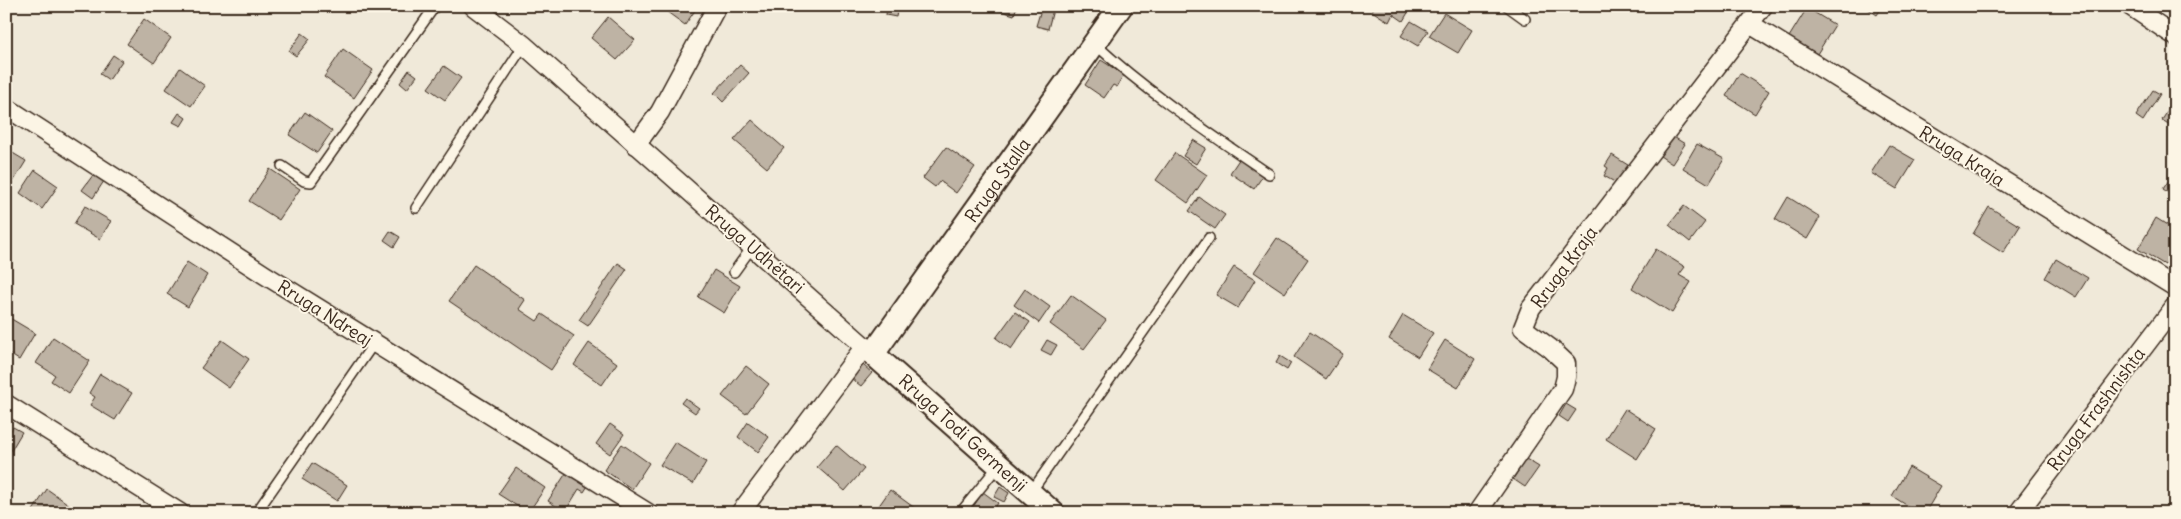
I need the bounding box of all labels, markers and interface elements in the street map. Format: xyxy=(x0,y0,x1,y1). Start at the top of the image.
street label: Rruga Kraja xyxy=(1915,121,2009,191)
street label: Rruga Stalla xyxy=(959,133,1035,227)
street label: Rruga Udhëtari xyxy=(701,200,809,298)
street label: Rruga Kraja xyxy=(1526,221,1602,313)
street label: Rruga Ndreaj xyxy=(273,275,377,351)
street label: Rruga Frashnishta xyxy=(2042,343,2150,475)
street label: Rruga Todi Germenji xyxy=(894,369,1032,497)

